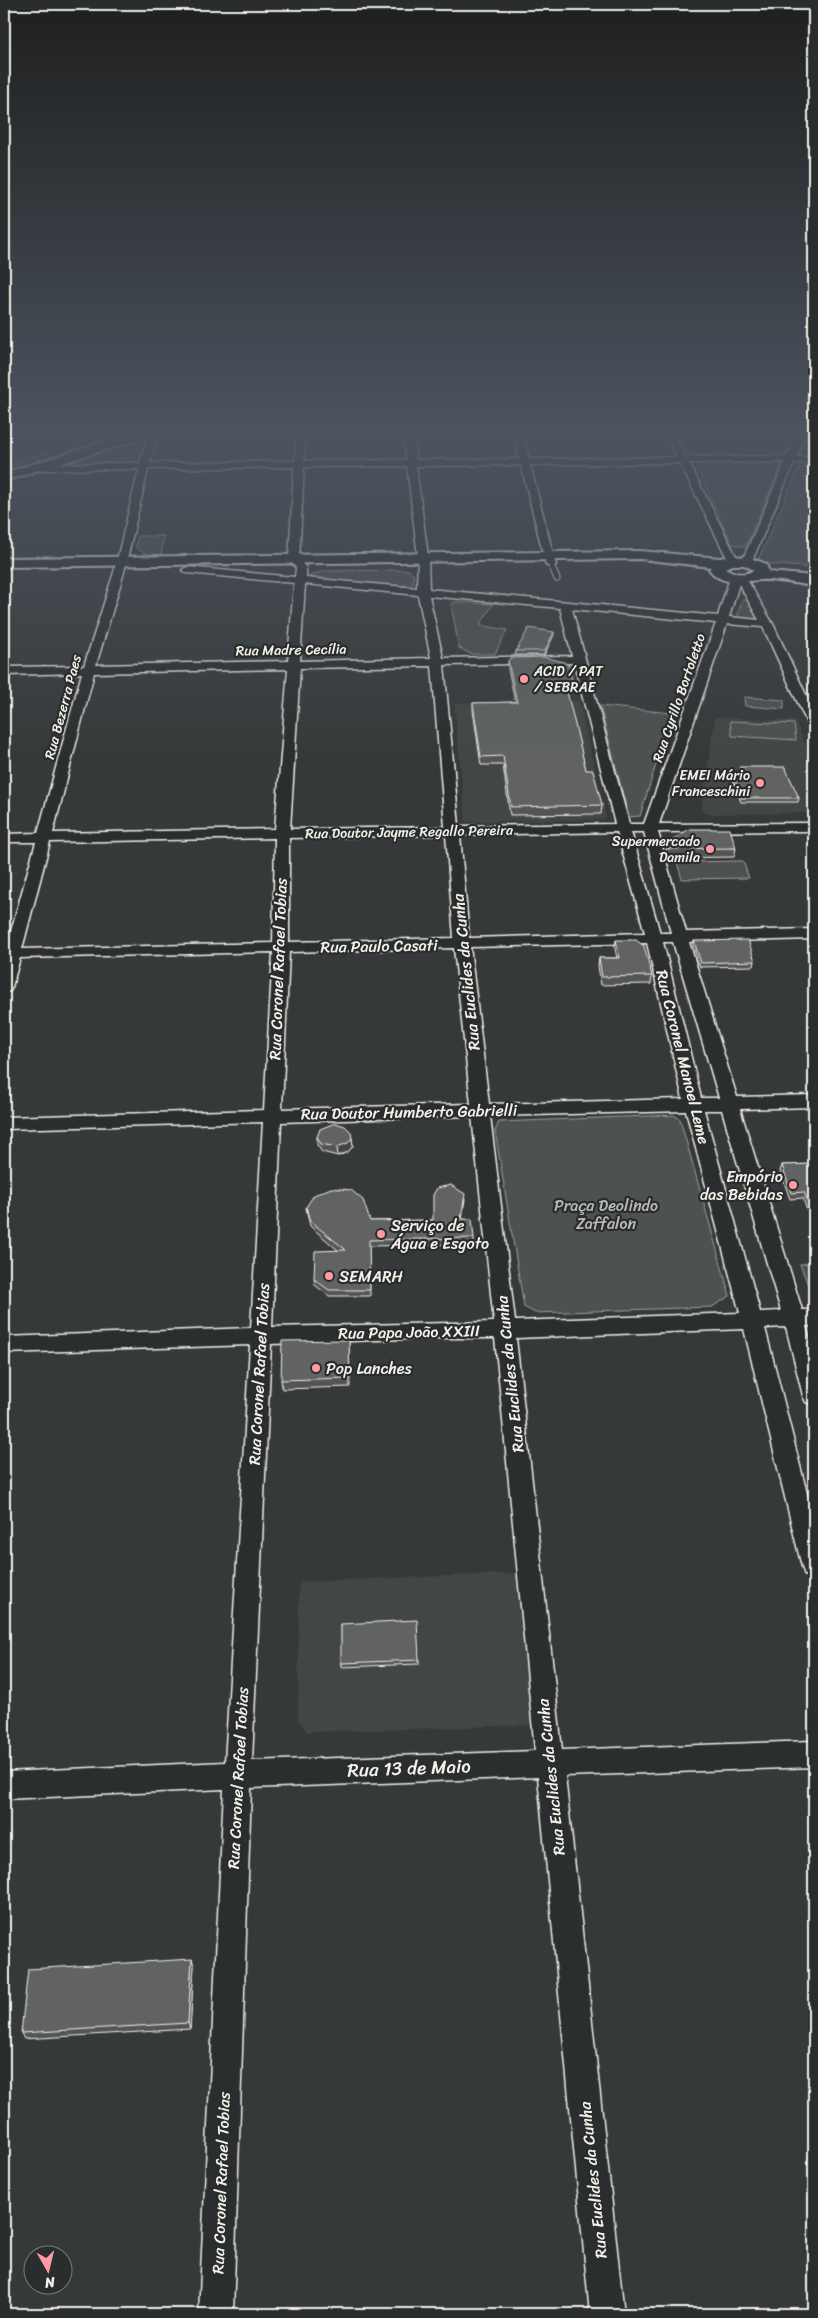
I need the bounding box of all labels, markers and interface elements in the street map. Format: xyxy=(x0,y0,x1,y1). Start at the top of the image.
street label: Rua Cyrillo Bortoletto xyxy=(645,630,713,766)
street label: Rua Madre Cecília xyxy=(235,637,347,663)
street label: Rua Bezerra Paes xyxy=(37,651,89,762)
place label: ACID / PAT / SEBRAE xyxy=(533,659,604,700)
marker: ACID / PAT / SEBRAE xyxy=(518,673,530,685)
place label: EMEI Mário Franceschini xyxy=(672,763,751,804)
marker: EMEI Mário Franceschini xyxy=(754,777,766,789)
street label: Rua Doutor Jayme Regallo Pereira xyxy=(305,818,514,846)
place label: Supermercado Damila xyxy=(612,829,700,870)
marker: Supermercado Damila xyxy=(704,843,716,855)
street label: Rua Coronel Rafael Tobias xyxy=(260,877,296,1061)
street label: Rua Euclides da Cunha xyxy=(443,891,489,1052)
street label: Rua Paulo Casati xyxy=(320,930,438,962)
street label: Rua Coronel Manoel Leme xyxy=(647,967,719,1147)
street label: Rua Doutor Humberto Gabrielli xyxy=(301,1096,518,1128)
place label: Empório das Bebidas xyxy=(700,1162,784,1209)
marker: Empório das Bebidas xyxy=(787,1179,799,1191)
park label: Praça Deolindo Zaffalon xyxy=(554,1191,658,1238)
place label: Serviço de Água e Esgoto xyxy=(390,1211,489,1258)
marker: Serviço de Água e Esgoto xyxy=(375,1228,387,1240)
place label: SEMARH xyxy=(339,1262,404,1291)
marker: SEMARH xyxy=(323,1270,335,1282)
street label: Rua Coronel Rafael Tobias xyxy=(240,1282,278,1466)
street label: Rua Euclides da Cunha xyxy=(487,1293,533,1454)
street label: Rua Papa João XXIII xyxy=(338,1316,480,1348)
place label: Pop Lanches xyxy=(326,1354,413,1383)
marker: Pop Lanches xyxy=(310,1362,322,1374)
street label: Rua Coronel Rafael Tobias xyxy=(219,1686,257,1870)
street label: Rua Euclides da Cunha xyxy=(528,1696,574,1857)
street label: Rua 13 de Maio xyxy=(347,1749,471,1787)
street label: Rua Coronel Rafael Tobias xyxy=(203,2091,239,2275)
street label: Rua Euclides da Cunha xyxy=(570,2099,616,2260)
north arrow xyxy=(22,2246,72,2296)
text: N xyxy=(43,2269,57,2295)

